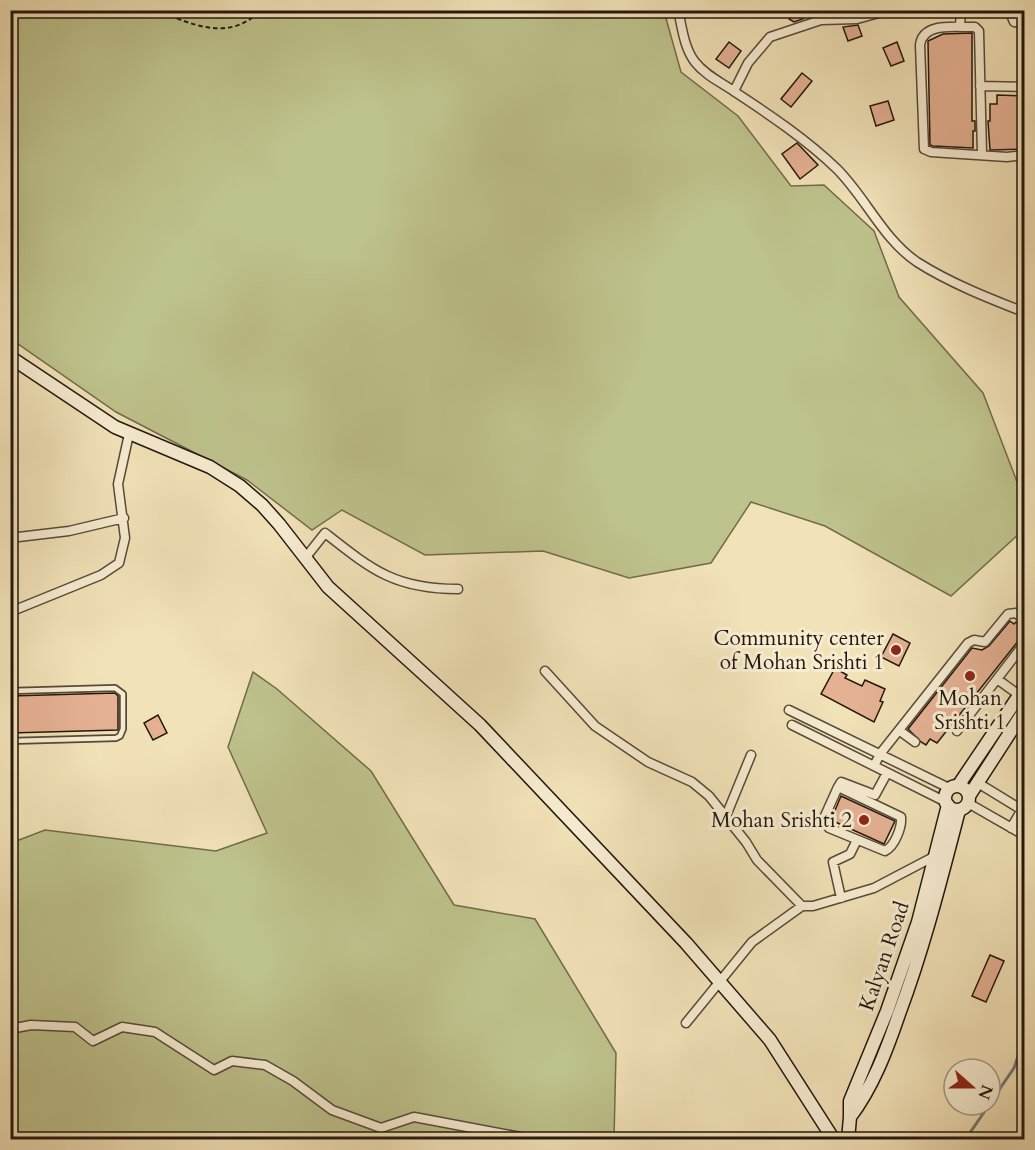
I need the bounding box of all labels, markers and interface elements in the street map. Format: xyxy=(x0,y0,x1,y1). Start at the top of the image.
place label: Community center of Mohan Srishti 1 xyxy=(713,624,884,677)
marker: Community center of Mohan Srishti 1 xyxy=(889,643,903,657)
marker: Mohan Srishti 1 xyxy=(963,669,977,683)
place label: Mohan Srishti 1 xyxy=(934,684,1006,737)
place label: Mohan Srishti 2 xyxy=(711,806,852,835)
marker: Mohan Srishti 2 xyxy=(857,813,871,827)
street label: Kalyan Road xyxy=(852,898,917,1015)
north arrow xyxy=(942,1057,1002,1117)
text: N xyxy=(972,1082,998,1103)

